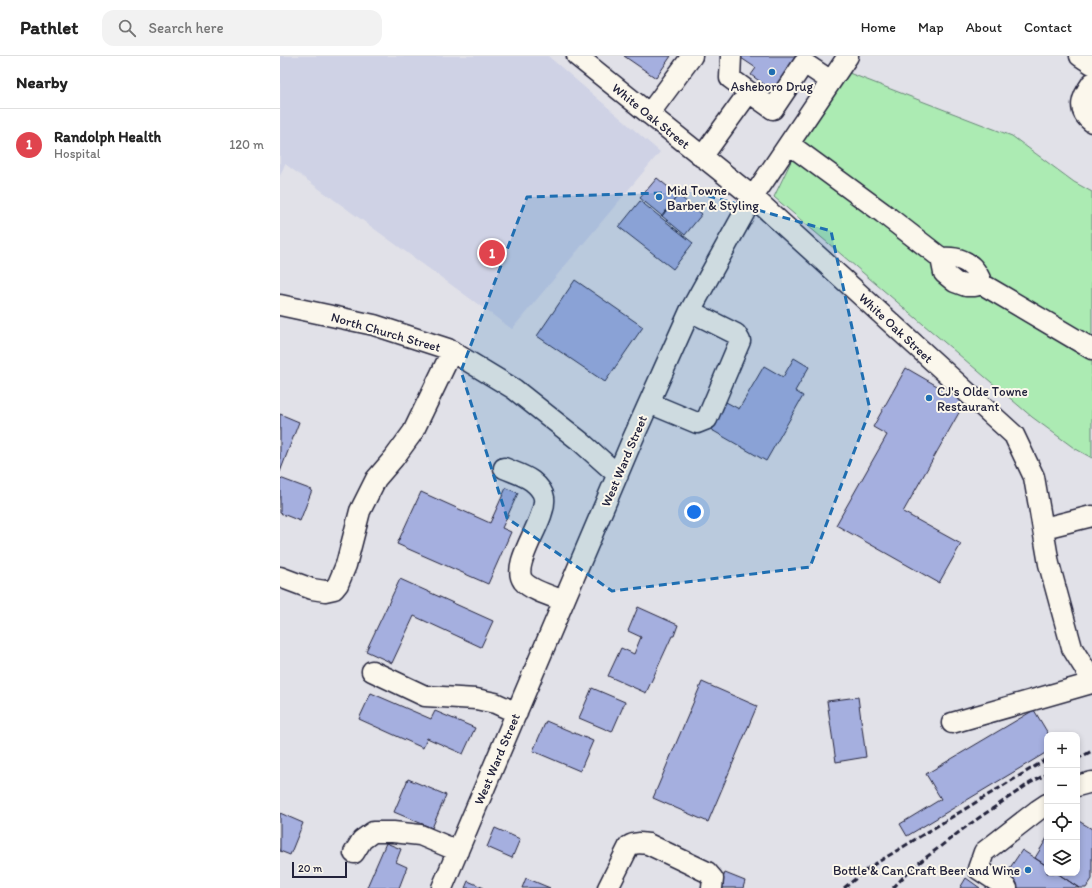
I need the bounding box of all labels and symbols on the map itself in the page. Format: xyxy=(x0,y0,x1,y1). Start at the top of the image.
marker: Asheboro Drug xyxy=(767,67,777,77)
place label: Asheboro Drug xyxy=(731,79,814,94)
street label: White Oak Street xyxy=(609,80,693,152)
place label: Mid Towne Barber & Styling xyxy=(667,183,759,213)
marker: Mid Towne Barber & Styling xyxy=(654,192,664,202)
pin: 1 xyxy=(479,238,505,268)
street label: White Oak Street xyxy=(856,290,936,366)
street label: North Church Street xyxy=(329,309,443,355)
place label: CJ's Olde Towne Restaurant xyxy=(937,384,1028,414)
marker: CJ's Olde Towne Restaurant xyxy=(924,393,934,403)
street label: West Ward Street xyxy=(598,413,650,509)
your location xyxy=(684,502,704,522)
street label: West Ward Street xyxy=(471,711,523,807)
scale bar xyxy=(292,860,347,879)
place label: Bottle & Can Craft Beer and Wine xyxy=(833,863,1020,878)
marker: Bottle & Can Craft Beer and Wine xyxy=(1023,865,1033,875)

